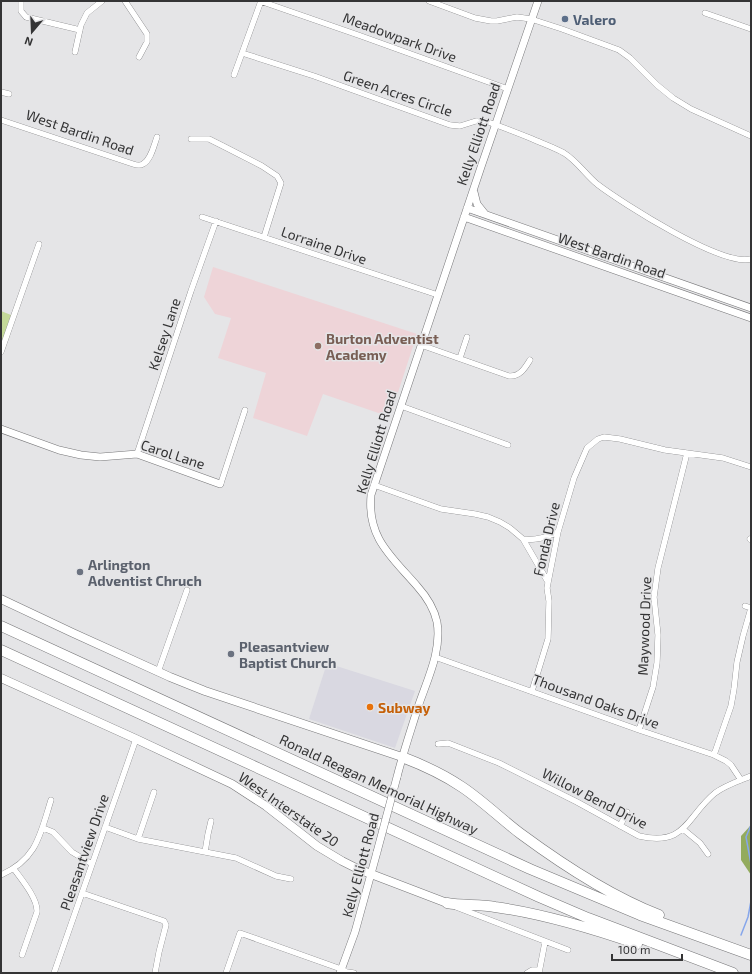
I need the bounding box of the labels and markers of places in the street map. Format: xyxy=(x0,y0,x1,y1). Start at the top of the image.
place label: Valero xyxy=(573,11,616,28)
marker: Valero xyxy=(560,14,570,24)
place label: Burton Adventist Academy xyxy=(326,330,439,363)
marker: Burton Adventist Academy xyxy=(313,341,323,351)
place label: Arlington Adventist Chruch xyxy=(88,556,202,589)
marker: Arlington Adventist Chruch xyxy=(75,567,85,577)
place label: Pleasantview Baptist Church xyxy=(239,638,336,671)
marker: Pleasantview Baptist Church xyxy=(226,649,236,659)
place label: Subway xyxy=(378,699,431,716)
marker: Subway xyxy=(365,702,375,712)

